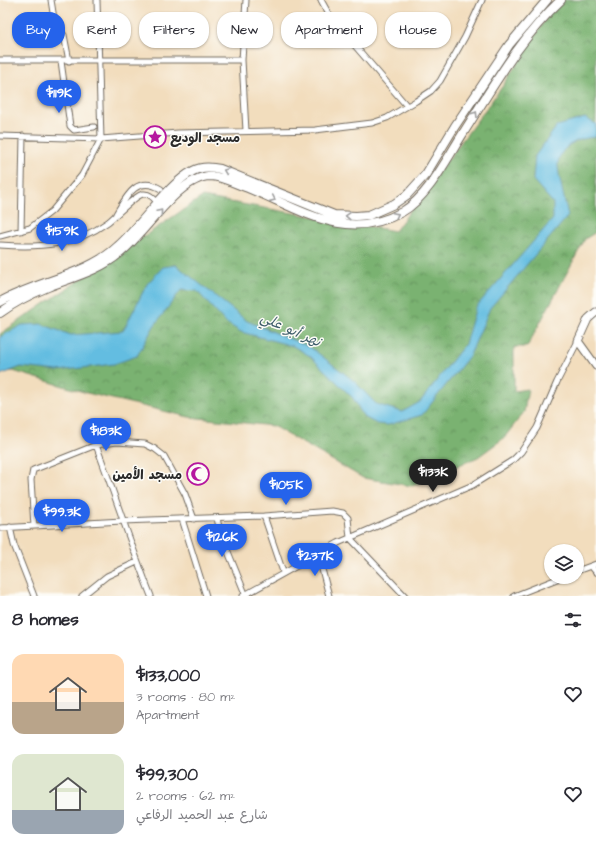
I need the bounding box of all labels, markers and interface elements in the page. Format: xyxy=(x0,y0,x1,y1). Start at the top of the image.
chip: Buy xyxy=(12,12,65,48)
chip: Rent xyxy=(73,12,131,48)
chip: Filters xyxy=(139,12,209,48)
chip: New xyxy=(217,12,273,48)
chip: Apartment xyxy=(281,12,377,48)
chip: House xyxy=(385,12,451,48)
pin: $119K xyxy=(31,80,87,114)
text: $119K xyxy=(46,84,72,102)
one-way arrow xyxy=(471,111,478,118)
place icon: مسجد الوديع xyxy=(142,124,168,150)
place label: مسجد الوديع xyxy=(170,129,240,147)
one-way arrow xyxy=(223,168,230,176)
one-way arrow xyxy=(269,194,276,202)
one-way arrow xyxy=(156,209,163,216)
one-way arrow xyxy=(345,212,351,220)
one-way arrow xyxy=(392,212,399,220)
pin: $159K xyxy=(34,218,90,252)
text: $159K xyxy=(45,222,79,240)
water label: نهر أبو علي xyxy=(256,308,326,355)
pin: $183K xyxy=(78,418,134,452)
text: $183K xyxy=(90,422,122,440)
pin: $133K xyxy=(405,459,461,493)
mosque icon: مسجد الأمين xyxy=(185,461,211,487)
text: $133K xyxy=(418,463,448,481)
place label: مسجد الأمين xyxy=(112,465,182,484)
pin: $105K xyxy=(258,472,314,506)
text: $105K xyxy=(269,476,303,494)
pin: $99.3K xyxy=(29,499,95,533)
text: $99.3K xyxy=(43,503,81,521)
pin: $126K xyxy=(194,524,250,558)
text: $126K xyxy=(206,528,238,546)
pin: $237K xyxy=(287,543,343,577)
map controls xyxy=(544,544,584,584)
button: layers xyxy=(544,544,584,584)
text: $237K xyxy=(296,547,334,565)
text: 8 homes xyxy=(12,608,79,632)
icon: filters xyxy=(562,609,584,631)
text: $133,000 xyxy=(136,664,200,688)
icon: home xyxy=(44,670,92,718)
icon: heart xyxy=(562,683,584,705)
text: 3 rooms · 80 m² xyxy=(136,688,235,706)
text: Apartment xyxy=(136,706,200,724)
text: $99,300 xyxy=(136,763,198,787)
icon: home xyxy=(44,770,92,818)
icon: heart xyxy=(562,783,584,805)
text: 2 rooms · 62 m² xyxy=(136,787,235,805)
text: شارع عبد الحميد الرفاعي xyxy=(136,806,268,824)

